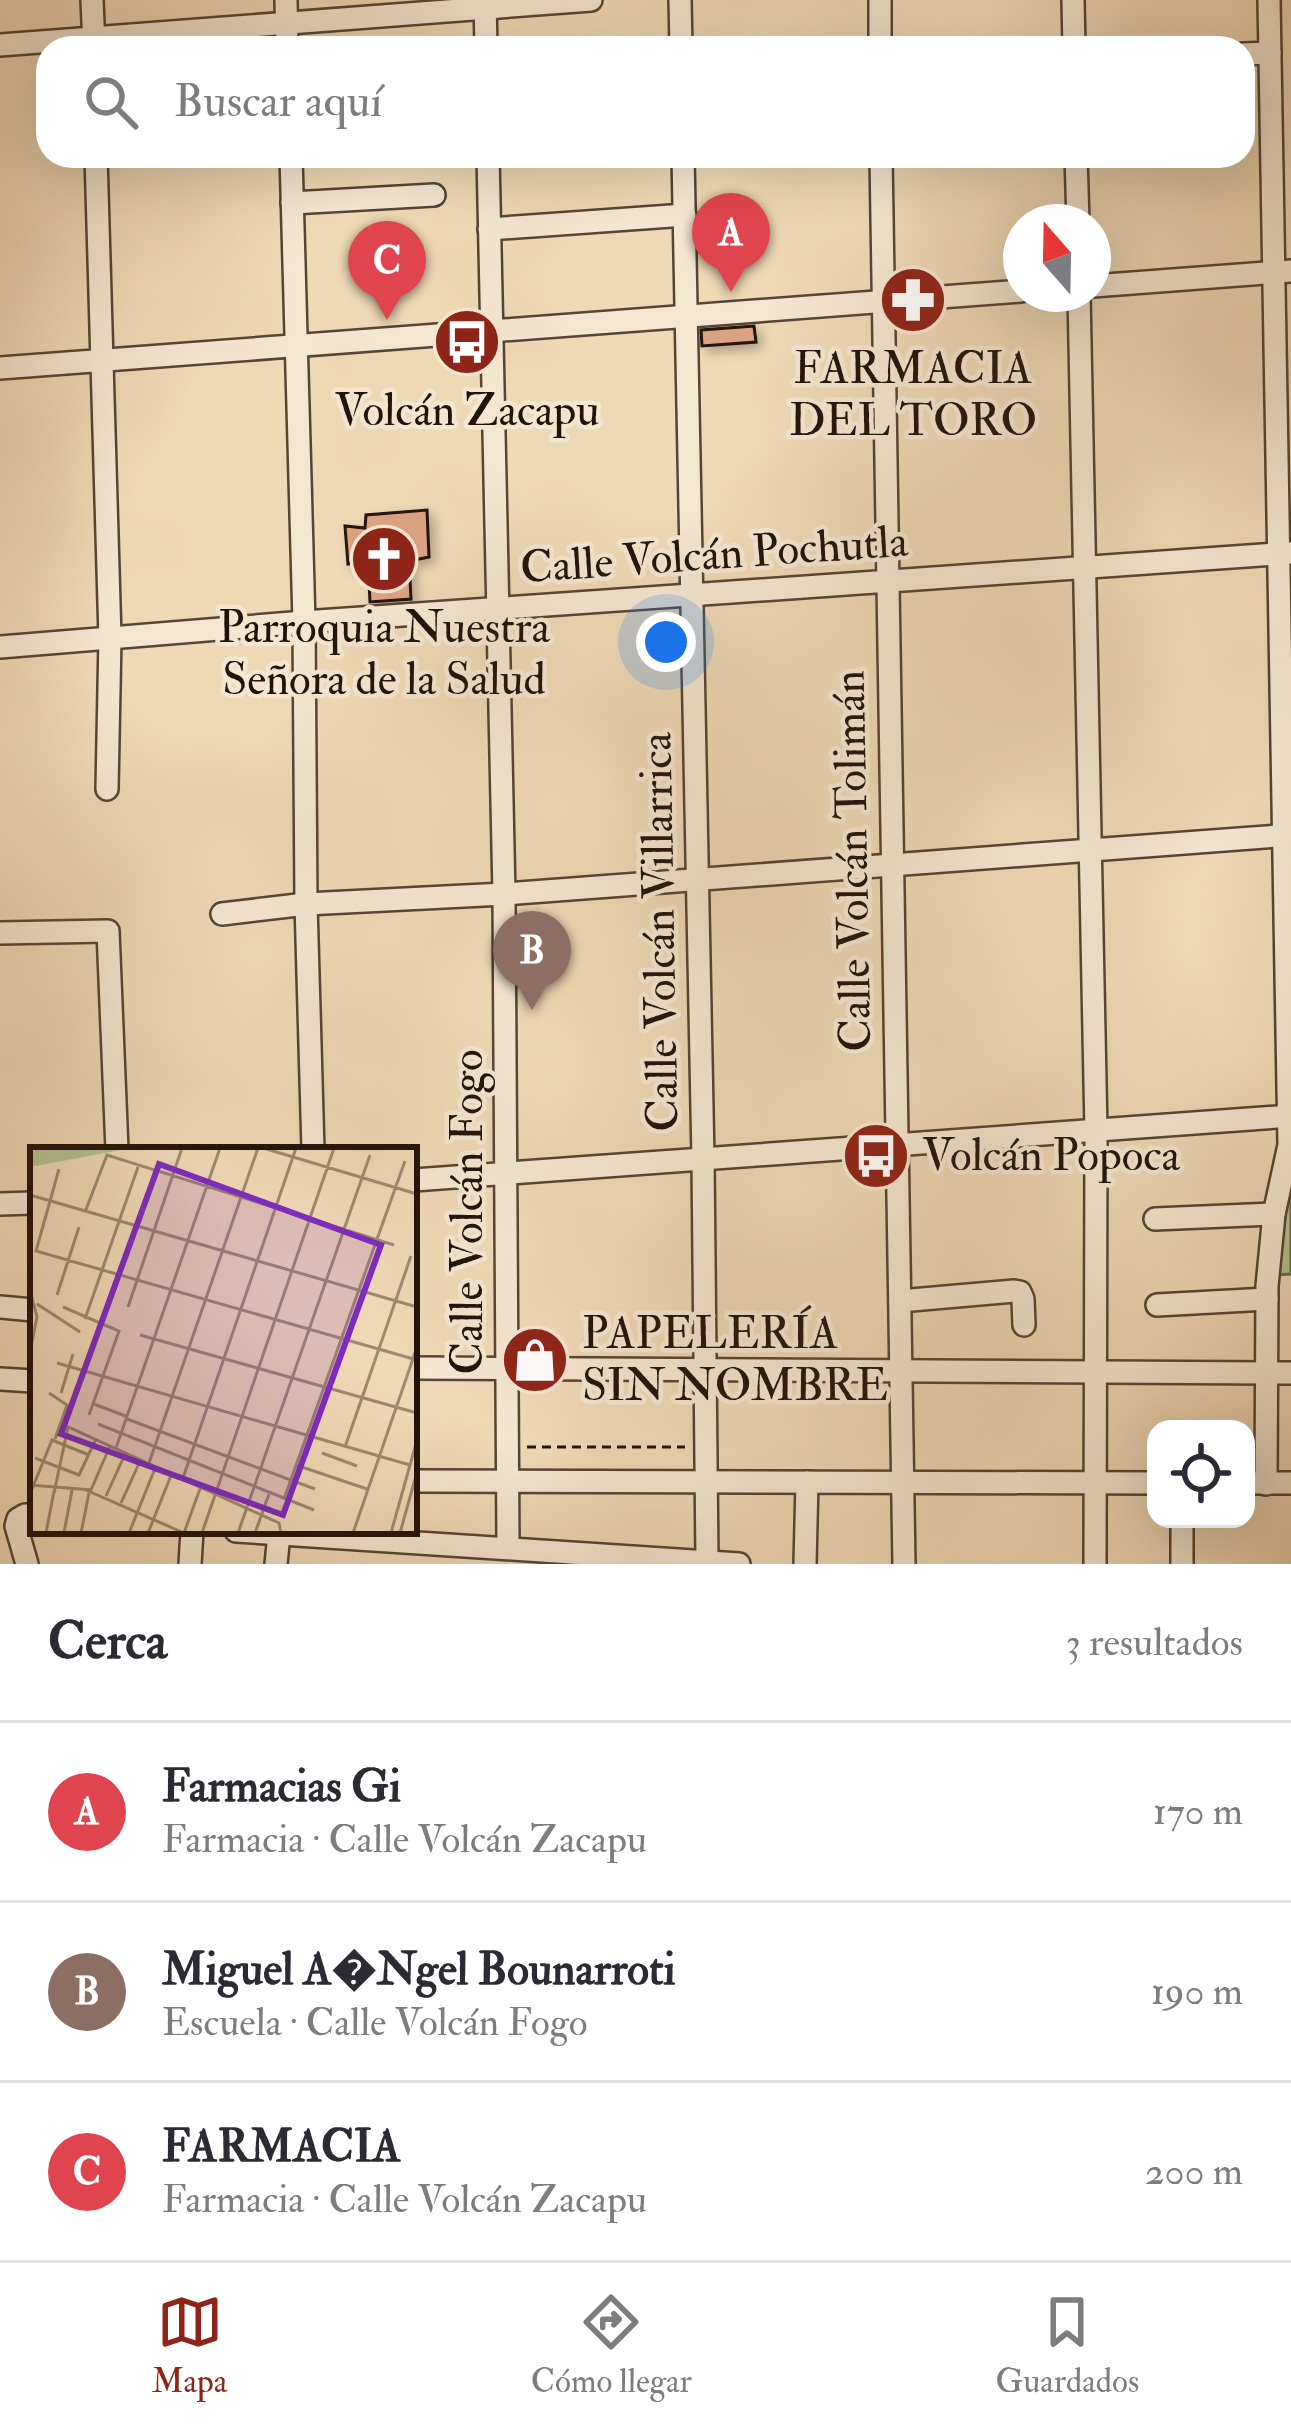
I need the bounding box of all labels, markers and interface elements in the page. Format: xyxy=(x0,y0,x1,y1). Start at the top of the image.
search box xyxy=(36,36,1255,168)
icon: search xyxy=(78,69,144,135)
text: Buscar aquí xyxy=(174,74,382,130)
pin: A xyxy=(692,193,770,292)
north arrow xyxy=(1003,204,1111,312)
pin: C xyxy=(348,221,426,320)
pharmacy icon: FARMACIA DEL TORO xyxy=(878,265,948,335)
bus stop icon: Volcán Zacapu xyxy=(432,307,502,377)
place label: FARMACIA DEL TORO xyxy=(789,341,1037,449)
place label: Volcán Zacapu xyxy=(335,383,600,439)
street label: Calle Volcán Pochutla xyxy=(518,513,910,596)
church icon: Parroquia Nuestra Señora de la Salud xyxy=(349,524,419,594)
place label: Parroquia Nuestra Señora de la Salud xyxy=(218,600,551,708)
your location xyxy=(636,612,696,672)
street label: Calle Volcán Tolimán xyxy=(822,670,884,1052)
street label: Calle Volcán Villarrica xyxy=(629,731,691,1132)
pin: B xyxy=(493,911,571,1010)
street label: Calle Volcán Fogo xyxy=(440,1049,496,1375)
bus stop icon: Volcán Popoca xyxy=(841,1121,911,1191)
place label: Volcán Popoca xyxy=(922,1128,1180,1184)
inset map xyxy=(30,1147,417,1534)
place label: PAPELERÍA SIN NOMBRE xyxy=(582,1305,888,1414)
shop icon: PAPELERÍA SIN NOMBRE xyxy=(500,1325,570,1395)
map controls xyxy=(1147,1420,1255,1528)
button: locate xyxy=(1147,1420,1255,1528)
text: Cerca xyxy=(48,1610,167,1674)
text: 3 resultados xyxy=(1066,1618,1243,1667)
text: Farmacias Gi xyxy=(162,1759,401,1815)
text: A xyxy=(75,1787,99,1836)
text: 170 m xyxy=(1153,1787,1243,1836)
text: Farmacia · Calle Volcán Zacapu xyxy=(162,1815,647,1864)
text: Miguel A�Ngel Bounarroti xyxy=(162,1942,676,1998)
text: B xyxy=(74,1967,100,2016)
text: 190 m xyxy=(1151,1967,1243,2016)
text: Escuela · Calle Volcán Fogo xyxy=(162,1998,588,2047)
text: FARMACIA xyxy=(162,2119,401,2175)
text: C xyxy=(73,2147,101,2196)
text: 200 m xyxy=(1145,2147,1243,2196)
text: Farmacia · Calle Volcán Zacapu xyxy=(162,2175,647,2224)
tab: Mapa xyxy=(152,2289,227,2402)
tab: Cómo llegar xyxy=(531,2289,692,2402)
tab: Guardados xyxy=(995,2289,1139,2402)

